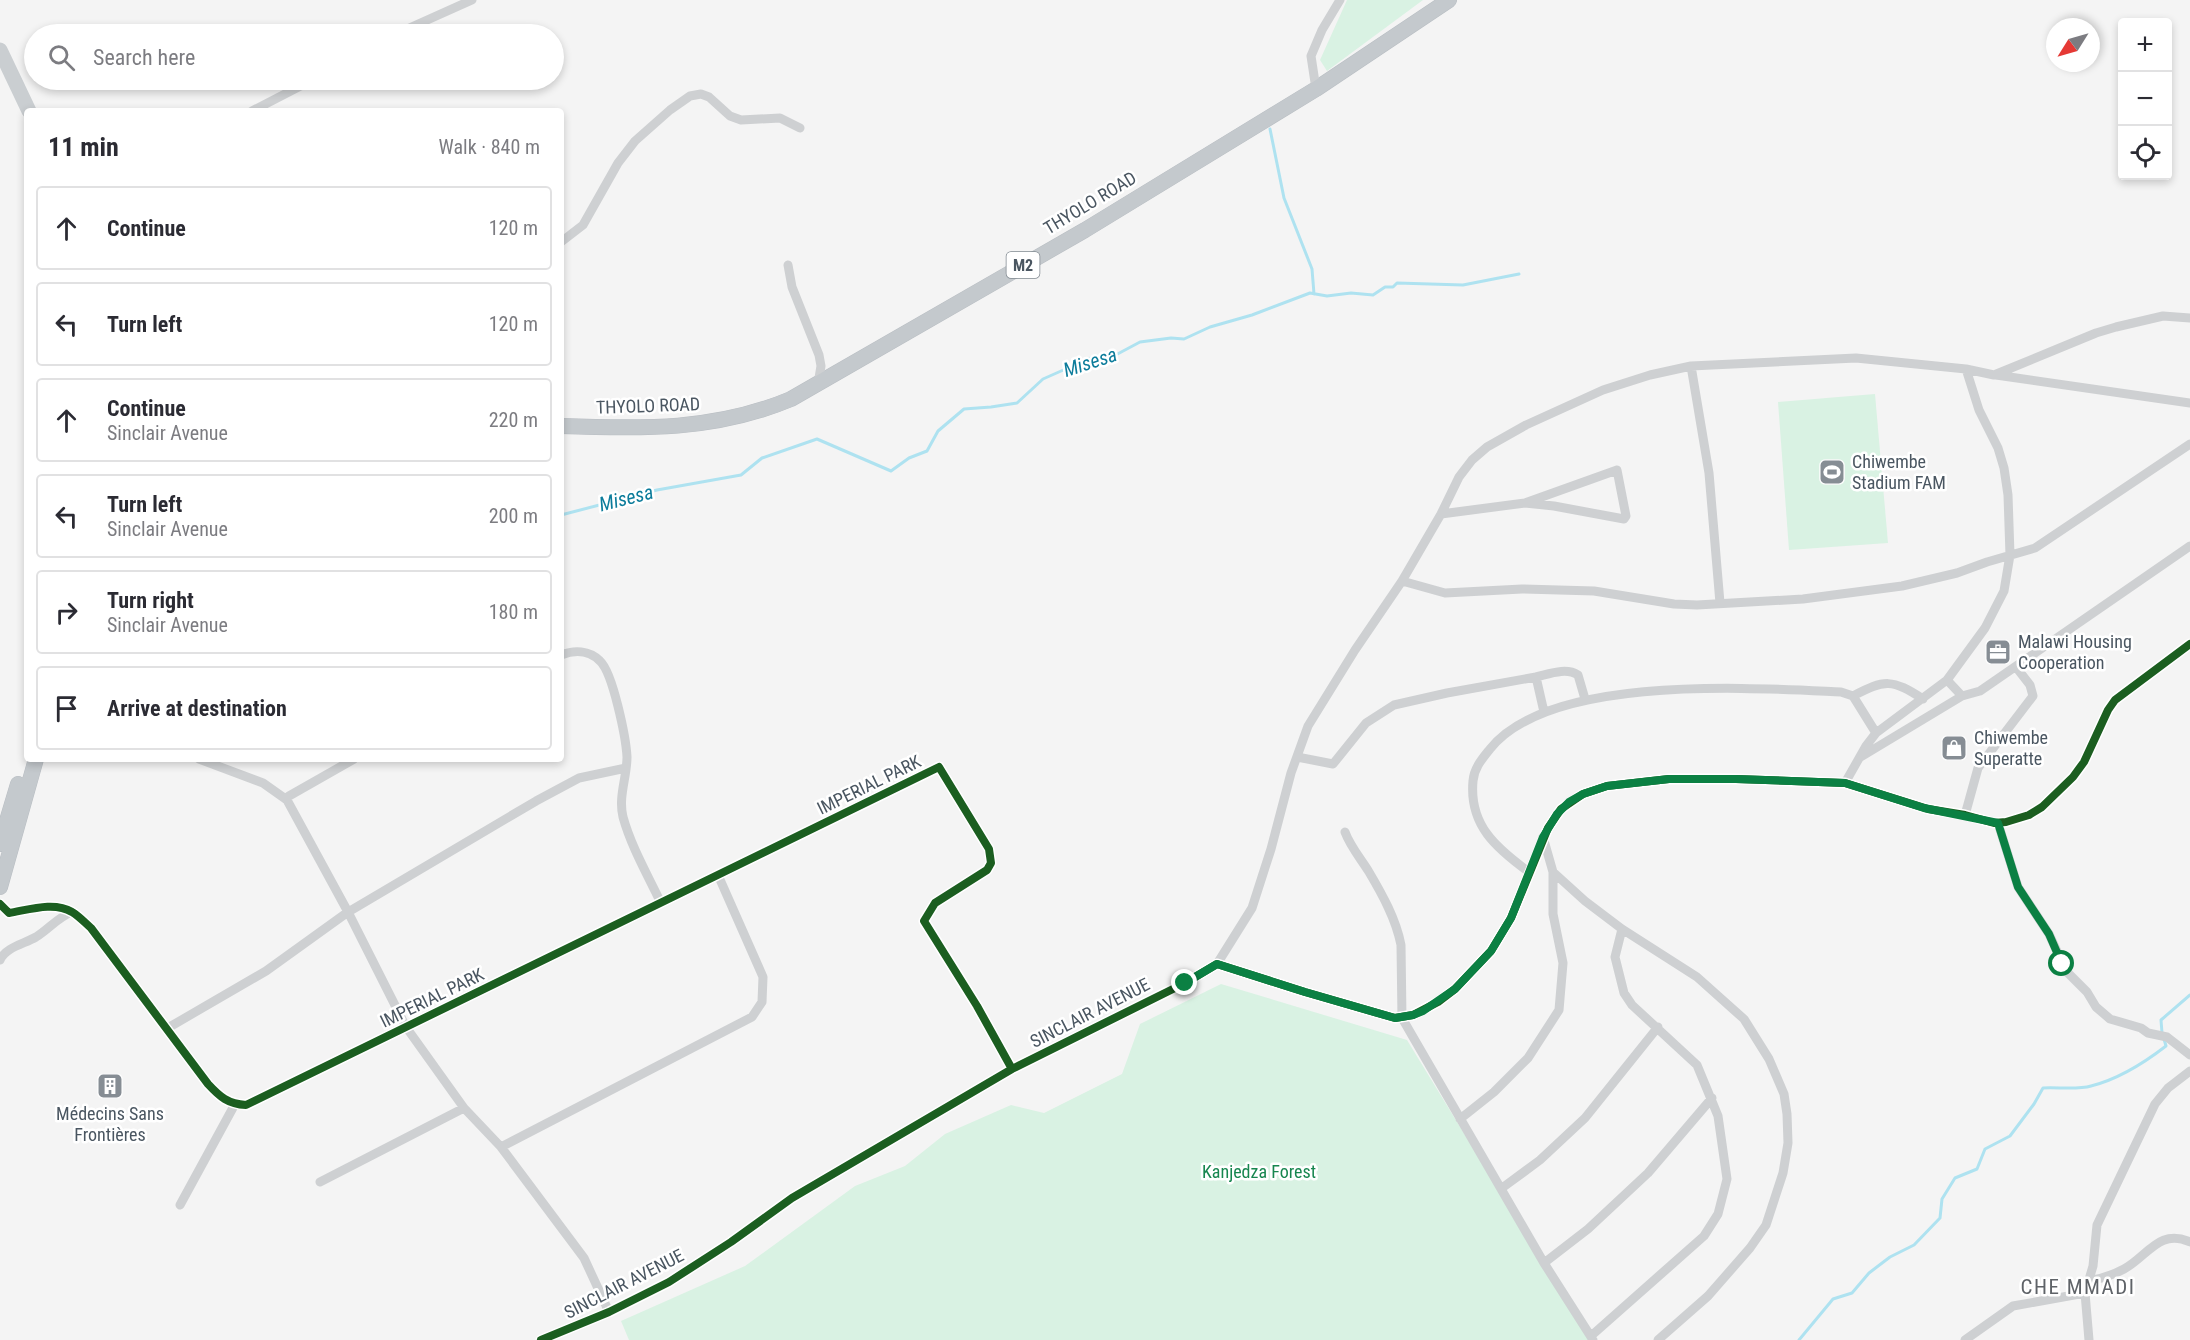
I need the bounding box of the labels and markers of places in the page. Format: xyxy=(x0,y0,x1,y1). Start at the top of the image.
place label: Chiwembe Stadium FAM xyxy=(1852,451,1946,493)
sports icon: Chiwembe Stadium FAM xyxy=(1817,457,1847,487)
place label: Malawi Housing Cooperation xyxy=(2018,631,2132,673)
office icon: Malawi Housing Cooperation xyxy=(1983,637,2013,667)
place label: Chiwembe Superatte xyxy=(1974,727,2048,769)
shop icon: Chiwembe Superatte xyxy=(1939,733,1969,763)
building icon: Médecins Sans Frontières xyxy=(95,1071,125,1101)
place label: Médecins Sans Frontières xyxy=(56,1103,164,1145)

